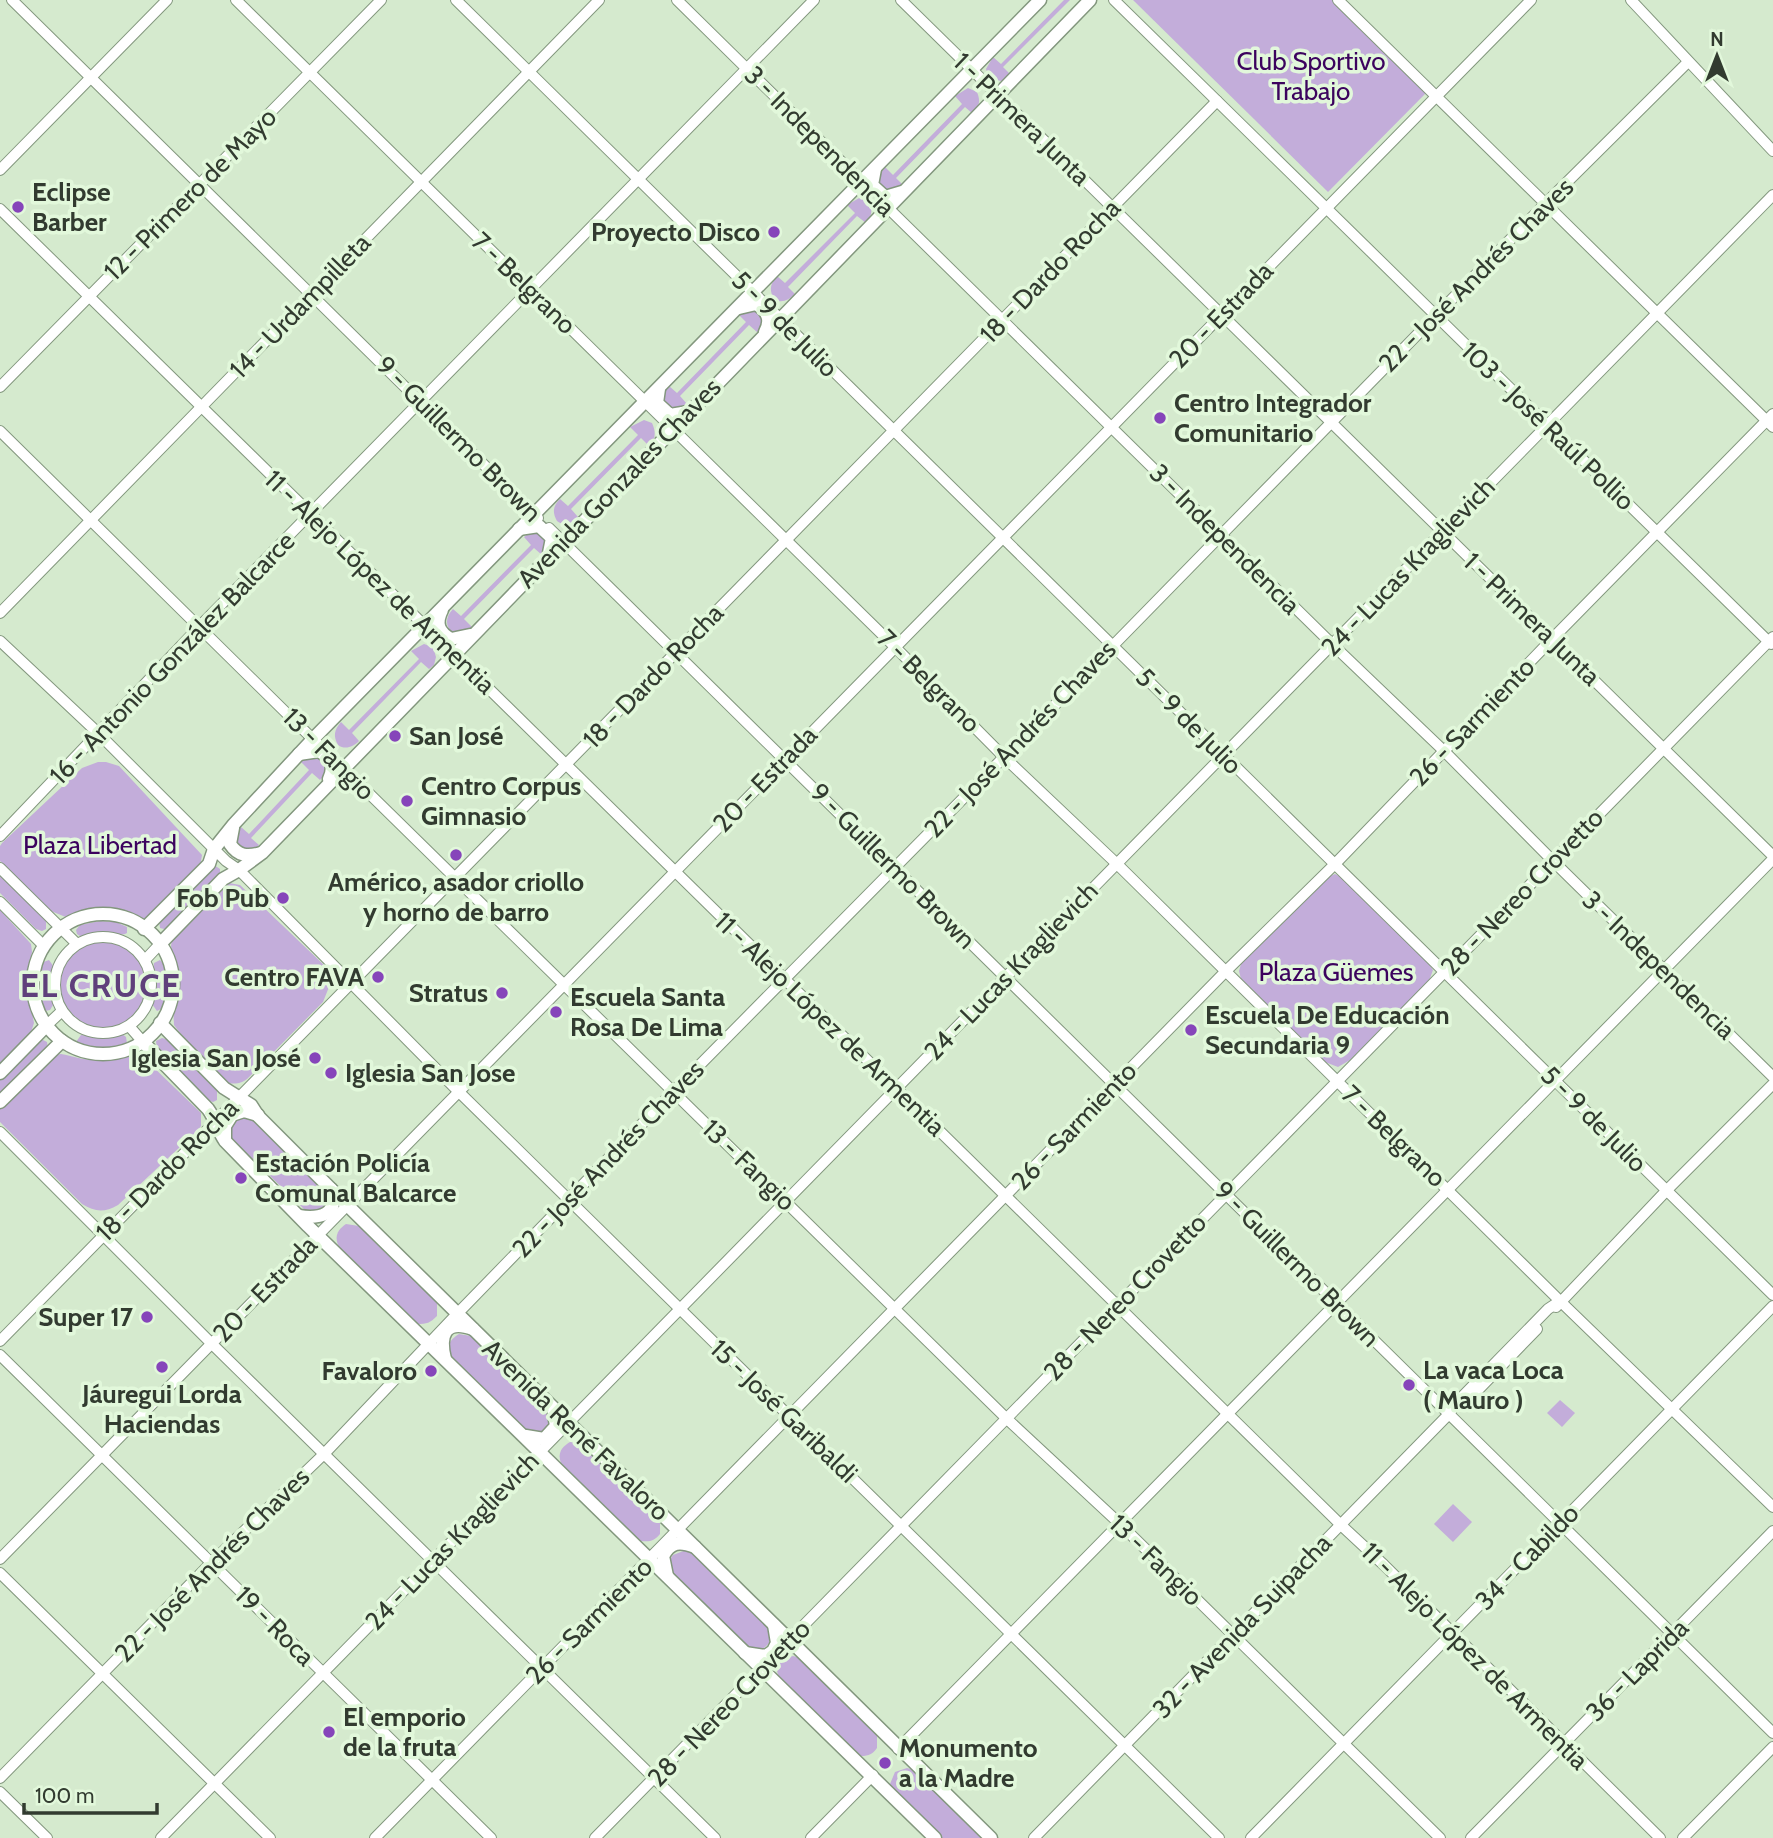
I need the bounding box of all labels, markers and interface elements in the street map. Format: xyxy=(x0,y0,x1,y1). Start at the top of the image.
north arrow xyxy=(1682,21,1752,91)
text: N xyxy=(1710,28,1724,51)
park label: Club Sportivo Trabajo xyxy=(1236,45,1386,107)
street label: 1 - Primera Junta xyxy=(947,46,1097,193)
street label: 3 - Independencia xyxy=(738,59,902,223)
street label: 12 - Primero de Mayo xyxy=(97,101,283,287)
street label: 22 - José Andrés Chaves xyxy=(1372,171,1580,379)
place label: Eclipse Barber xyxy=(32,176,111,238)
street label: 18 - Dardo Rocha xyxy=(973,192,1127,350)
marker: Eclipse Barber xyxy=(10,199,26,215)
place label: Proyecto Disco xyxy=(591,216,760,248)
marker: Proyecto Disco xyxy=(766,224,782,240)
street label: 7 - Belgrano xyxy=(465,225,583,341)
street label: 14 - Urdampilleta xyxy=(223,227,377,385)
street label: 20 - Estrada xyxy=(1162,255,1280,375)
street label: 5 - 9 de Julio xyxy=(725,264,845,384)
street label: 103 - José Raúl Pollio xyxy=(1455,335,1641,517)
street label: 9 - Guillermo Brown xyxy=(369,349,549,529)
street label: Avenida Gonzales Chaves xyxy=(510,371,728,595)
place label: Centro Integrador Comunitario xyxy=(1174,387,1372,449)
marker: Centro Integrador Comunitario xyxy=(1152,410,1168,426)
street label: 3 - Independencia xyxy=(1143,457,1307,621)
street label: 11 - Alejo López de Armentia xyxy=(258,463,502,701)
street label: 24 - Lucas Kraglievich xyxy=(1315,471,1501,663)
street label: 16 - Antonio González Balcarce xyxy=(43,525,301,791)
street label: 1 - Primera Junta xyxy=(1457,546,1607,693)
street label: 18 - Dardo Rocha xyxy=(576,597,730,755)
street label: 7 - Belgrano xyxy=(871,623,987,739)
street label: 22 - José Andrés Chaves xyxy=(917,633,1123,844)
street label: 26 - Sarmiento xyxy=(1403,651,1541,793)
street label: 5 - 9 de Julio xyxy=(1129,661,1249,781)
street label: 13 - Fangio xyxy=(276,701,382,807)
street label: 20 - Estrada xyxy=(706,719,824,839)
place label: San José xyxy=(409,720,503,752)
marker: San José xyxy=(387,728,403,744)
place label: Centro Corpus Gimnasio xyxy=(421,770,581,832)
street label: 9 - Guillermo Brown xyxy=(803,776,983,956)
marker: Centro Corpus Gimnasio xyxy=(399,793,415,809)
street label: 28 - Nereo Crovetto xyxy=(1434,802,1610,982)
park label: Plaza Libertad xyxy=(23,829,177,861)
marker: Américo, asador criollo y horno de barro xyxy=(448,847,464,863)
place label: Américo, asador criollo y horno de barro xyxy=(328,866,584,928)
street label: 24 - Lucas Kraglievich xyxy=(918,875,1104,1067)
place label: Fob Pub xyxy=(176,882,269,914)
street label: 3 - Independencia xyxy=(1576,884,1742,1046)
marker: Fob Pub xyxy=(275,890,291,906)
street label: 11 - Alejo López de Armentia xyxy=(708,905,952,1143)
park label: Plaza Güemes xyxy=(1258,956,1414,988)
place label: Centro FAVA xyxy=(224,961,365,993)
district label: EL CRUCE xyxy=(20,965,182,1005)
marker: Centro FAVA xyxy=(370,969,386,985)
place label: Stratus xyxy=(409,977,488,1009)
place label: Escuela Santa Rosa De Lima xyxy=(570,981,725,1043)
marker: Stratus xyxy=(494,985,510,1001)
place label: Escuela De Educación Secundaria 9 xyxy=(1205,999,1450,1061)
marker: Escuela Santa Rosa De Lima xyxy=(548,1004,564,1020)
marker: Escuela De Educación Secundaria 9 xyxy=(1183,1022,1199,1038)
place label: Iglesia San José xyxy=(130,1042,301,1074)
marker: Iglesia San José xyxy=(307,1050,323,1066)
street label: 22 - José Andrés Chaves xyxy=(505,1053,711,1264)
street label: 26 - Sarmiento xyxy=(1005,1055,1143,1197)
place label: Iglesia San Jose xyxy=(345,1057,516,1089)
street label: 5 - 9 de Julio xyxy=(1534,1059,1654,1179)
marker: Iglesia San Jose xyxy=(323,1065,339,1081)
street label: 7 - Belgrano xyxy=(1335,1078,1453,1194)
street label: 18 - Dardo Rocha xyxy=(89,1092,245,1248)
street label: 13 - Fangio xyxy=(696,1113,802,1217)
place label: Estación Policía Comunal Balcarce xyxy=(255,1147,456,1209)
marker: Estación Policía Comunal Balcarce xyxy=(233,1170,249,1186)
street label: 9 - Guillermo Brown xyxy=(1207,1174,1387,1354)
street label: 28 - Nereo Crovetto xyxy=(1037,1207,1213,1387)
street label: 20 - Estrada xyxy=(206,1229,324,1349)
place label: Super 17 xyxy=(38,1301,134,1333)
marker: Super 17 xyxy=(139,1309,155,1325)
street label: Avenida René Favaloro xyxy=(476,1332,676,1528)
street label: 15 - José Garibaldi xyxy=(704,1333,864,1489)
place label: La vaca Loca ( Mauro ) xyxy=(1423,1354,1564,1416)
place label: Favaloro xyxy=(321,1355,417,1387)
marker: Jáuregui Lorda Haciendas xyxy=(154,1359,170,1375)
marker: Favaloro xyxy=(423,1363,439,1379)
marker: La vaca Loca ( Mauro ) xyxy=(1401,1377,1417,1393)
place label: Jáuregui Lorda Haciendas xyxy=(81,1378,242,1440)
street label: 24 - Lucas Kraglievich xyxy=(359,1445,545,1637)
street label: 22 - José Andrés Chaves xyxy=(108,1461,316,1669)
street label: 34 - Cabildo xyxy=(1469,1497,1585,1617)
street label: 13 - Fangio xyxy=(1103,1508,1209,1612)
street label: 32 - Avenida Suipacha xyxy=(1146,1527,1339,1725)
street label: 11 - Alejo López de Armentia xyxy=(1355,1536,1596,1777)
street label: 26 - Sarmiento xyxy=(519,1551,659,1691)
street label: 19 - Roca xyxy=(228,1579,322,1673)
street label: 36 - Laprida xyxy=(1579,1612,1695,1728)
street label: 28 - Nereo Crovetto xyxy=(641,1613,817,1793)
place label: El emporio de la fruta xyxy=(343,1701,466,1763)
marker: El emporio de la fruta xyxy=(321,1724,337,1740)
place label: Monumento a la Madre xyxy=(899,1732,1038,1794)
marker: Monumento a la Madre xyxy=(877,1755,893,1771)
scale bar xyxy=(24,1772,158,1816)
text: 100 m xyxy=(35,1783,94,1808)

